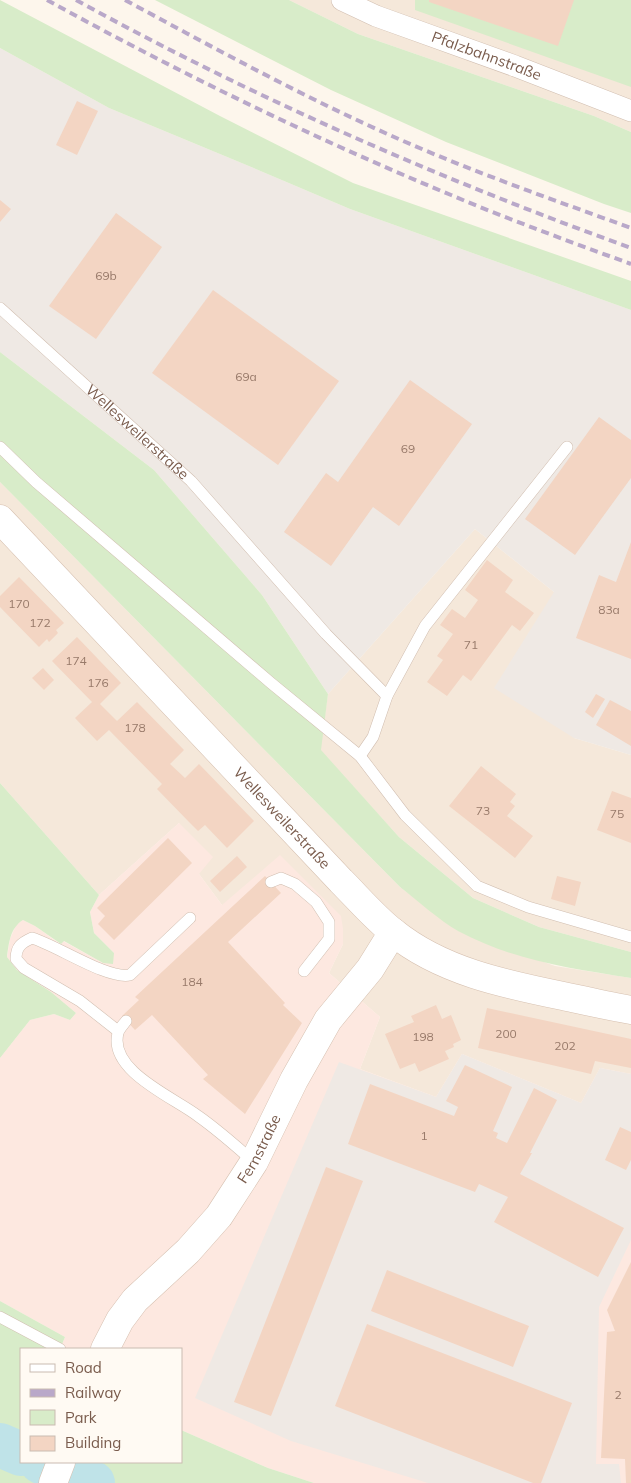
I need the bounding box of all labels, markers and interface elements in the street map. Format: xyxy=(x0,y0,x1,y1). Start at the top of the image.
street label: Pfalzbahnstraße xyxy=(429,27,544,84)
house number: 69b xyxy=(95,268,117,283)
house number: 69a xyxy=(235,369,257,384)
street label: Wellesweilerstraße xyxy=(82,380,193,484)
house number: 69 xyxy=(401,441,415,456)
house number: 170 xyxy=(8,596,30,611)
house number: 83a xyxy=(598,602,620,617)
house number: 172 xyxy=(29,615,51,630)
house number: 71 xyxy=(464,637,478,652)
house number: 174 xyxy=(65,653,87,668)
house number: 176 xyxy=(87,675,109,690)
house number: 178 xyxy=(124,720,146,735)
street label: Wellesweilerstraße xyxy=(230,763,335,873)
house number: 73 xyxy=(476,803,490,818)
house number: 75 xyxy=(610,806,624,821)
house number: 184 xyxy=(181,974,203,989)
house number: 200 xyxy=(495,1026,517,1041)
house number: 198 xyxy=(412,1029,434,1044)
house number: 202 xyxy=(554,1038,576,1053)
street label: Fernstraße xyxy=(233,1111,285,1187)
house number: 1 xyxy=(420,1128,428,1143)
legend xyxy=(20,1348,182,1463)
text: Road xyxy=(65,1358,102,1377)
text: Railway xyxy=(65,1383,121,1402)
house number: 2 xyxy=(614,1387,622,1402)
text: Park xyxy=(65,1408,97,1427)
text: Building xyxy=(65,1433,121,1452)

